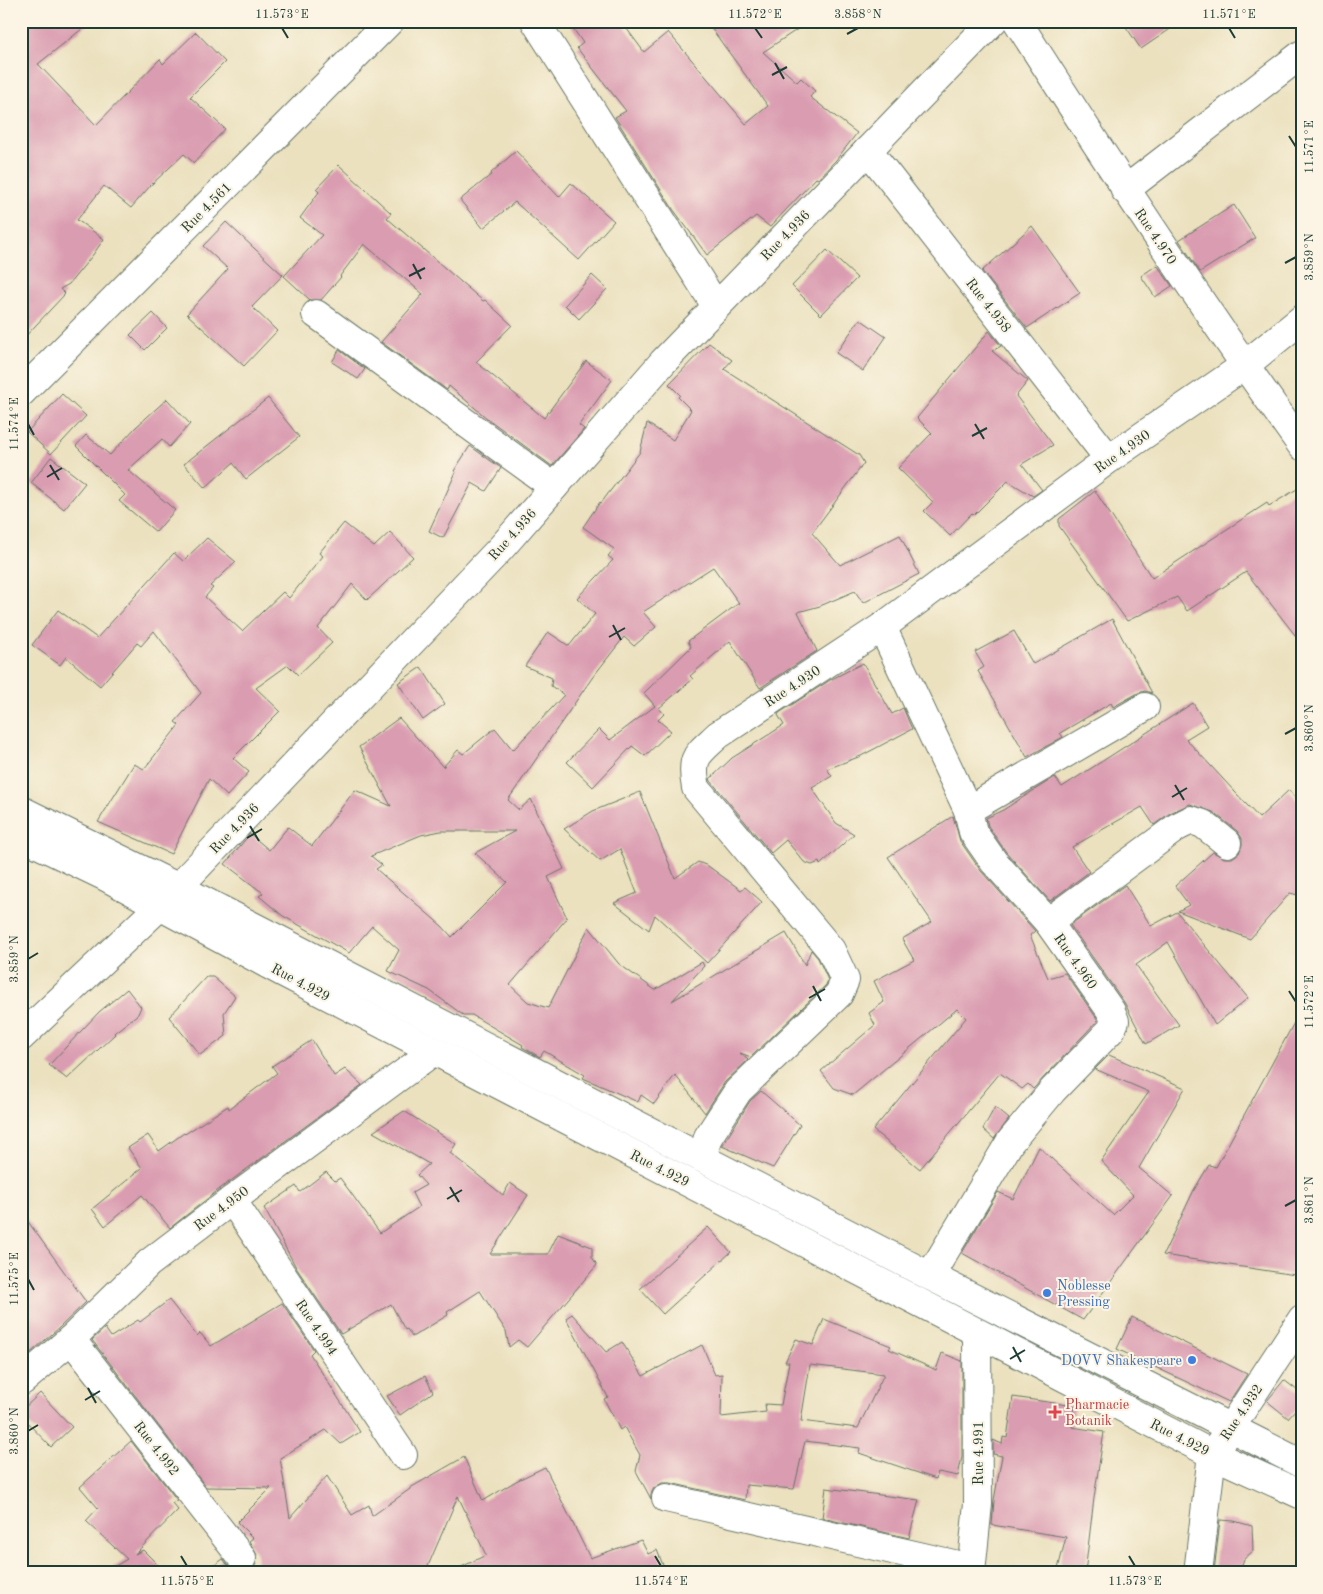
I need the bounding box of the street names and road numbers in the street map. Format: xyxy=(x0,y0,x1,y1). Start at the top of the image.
street label: Rue 4.561 xyxy=(179,180,234,235)
street label: Rue 4.970 xyxy=(1131,206,1179,267)
street label: Rue 4.936 xyxy=(758,208,813,264)
street label: Rue 4.958 xyxy=(963,276,1014,335)
street label: Rue 4.930 xyxy=(1092,428,1153,476)
street label: Rue 4.936 xyxy=(486,506,539,563)
street label: Rue 4.930 xyxy=(762,663,823,710)
street label: Rue 4.936 xyxy=(207,801,262,857)
street label: Rue 4.960 xyxy=(1051,931,1099,992)
street label: Rue 4.929 xyxy=(269,962,332,1004)
street label: Rue 4.929 xyxy=(628,1148,691,1190)
street label: Rue 4.950 xyxy=(192,1184,251,1234)
street label: Rue 4.994 xyxy=(292,1297,340,1358)
street label: Rue 4.932 xyxy=(1218,1382,1266,1443)
street label: Rue 4.929 xyxy=(1148,1417,1211,1459)
street label: Rue 4.992 xyxy=(131,1419,182,1478)
street label: Rue 4.991 xyxy=(972,1421,986,1485)

